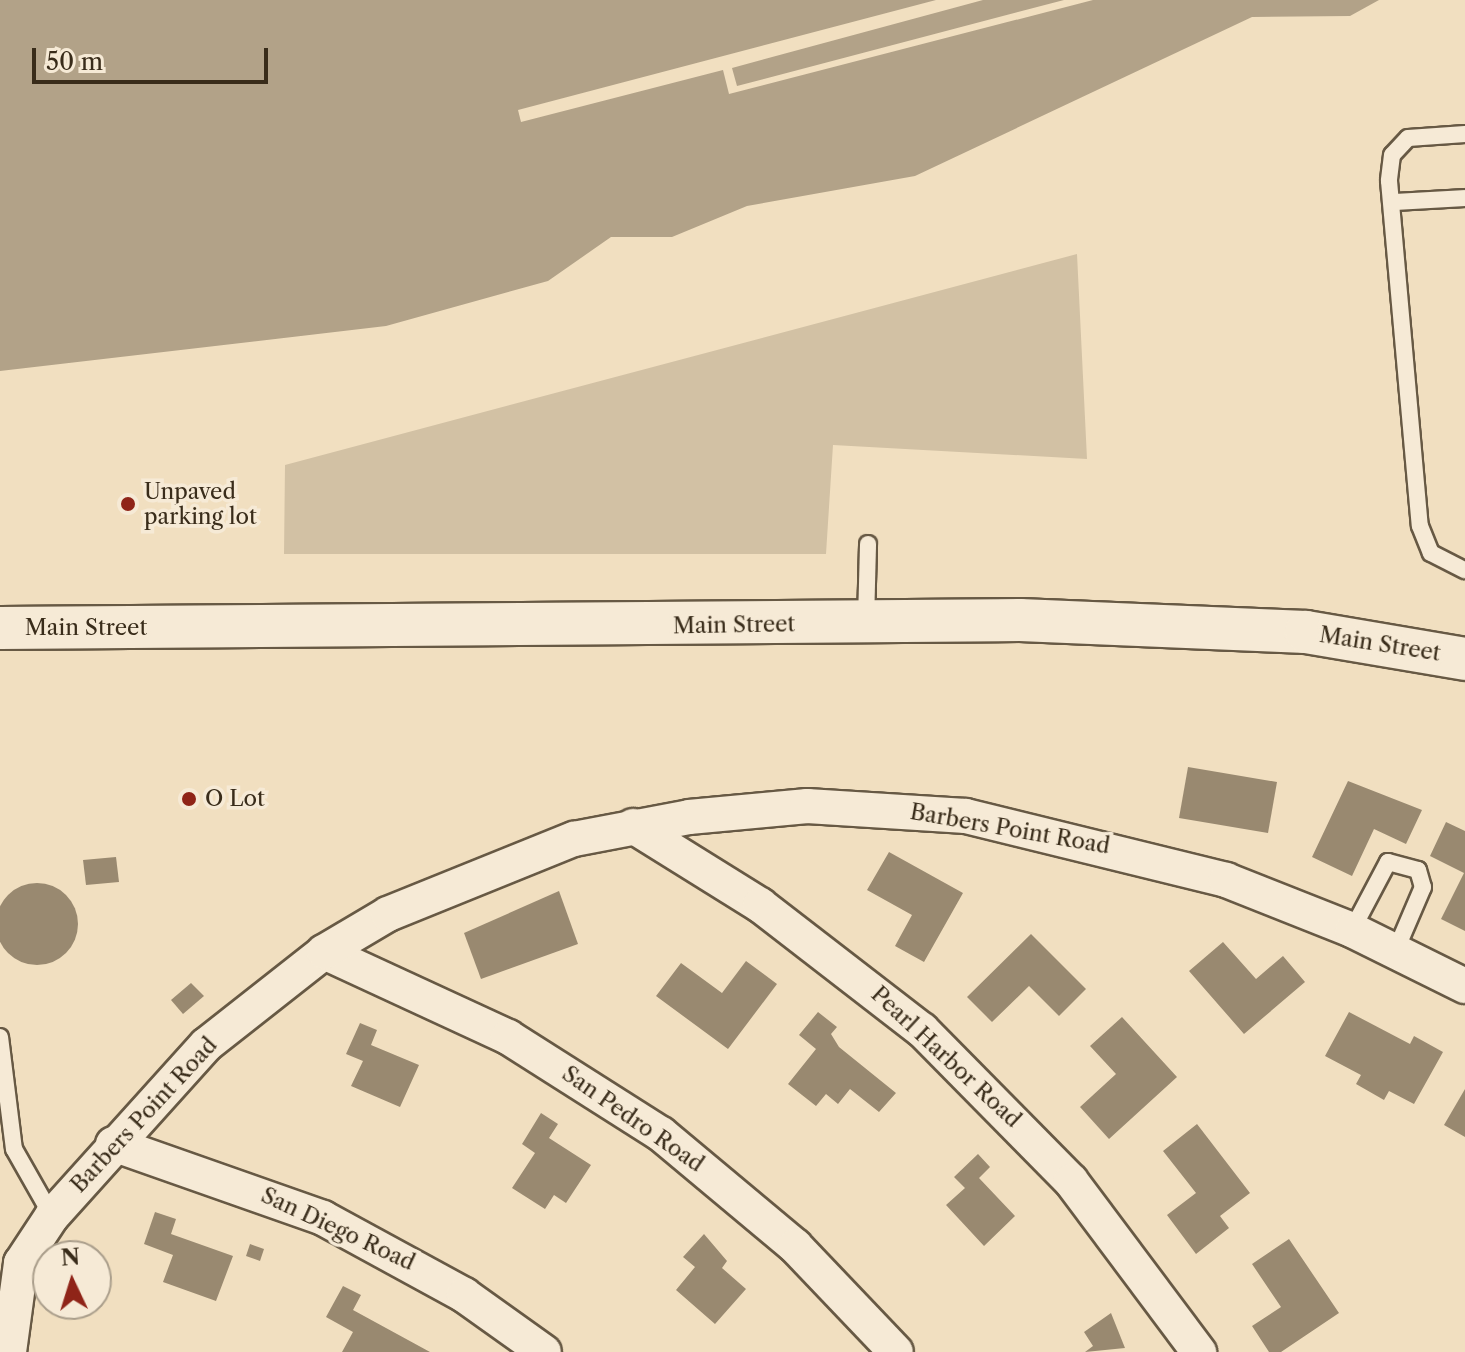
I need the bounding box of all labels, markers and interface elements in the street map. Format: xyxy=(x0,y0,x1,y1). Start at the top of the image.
scale bar xyxy=(36,32,272,82)
text: 50 m xyxy=(46,47,103,76)
place label: Unpaved parking lot xyxy=(144,478,257,530)
marker: Unpaved parking lot xyxy=(119,495,137,513)
street label: Main Street xyxy=(673,611,795,639)
street label: Main Street xyxy=(25,615,147,641)
street label: Main Street xyxy=(1318,621,1442,667)
place label: O Lot xyxy=(205,786,265,812)
marker: O Lot xyxy=(180,790,198,808)
street label: Barbers Point Road xyxy=(908,798,1112,860)
street label: Pearl Harbor Road xyxy=(866,981,1026,1133)
street label: Barbers Point Road xyxy=(65,1032,223,1198)
street label: San Pedro Road xyxy=(557,1060,709,1178)
street label: San Diego Road xyxy=(257,1182,419,1276)
north arrow xyxy=(32,1240,112,1320)
text: N xyxy=(60,1243,81,1272)

